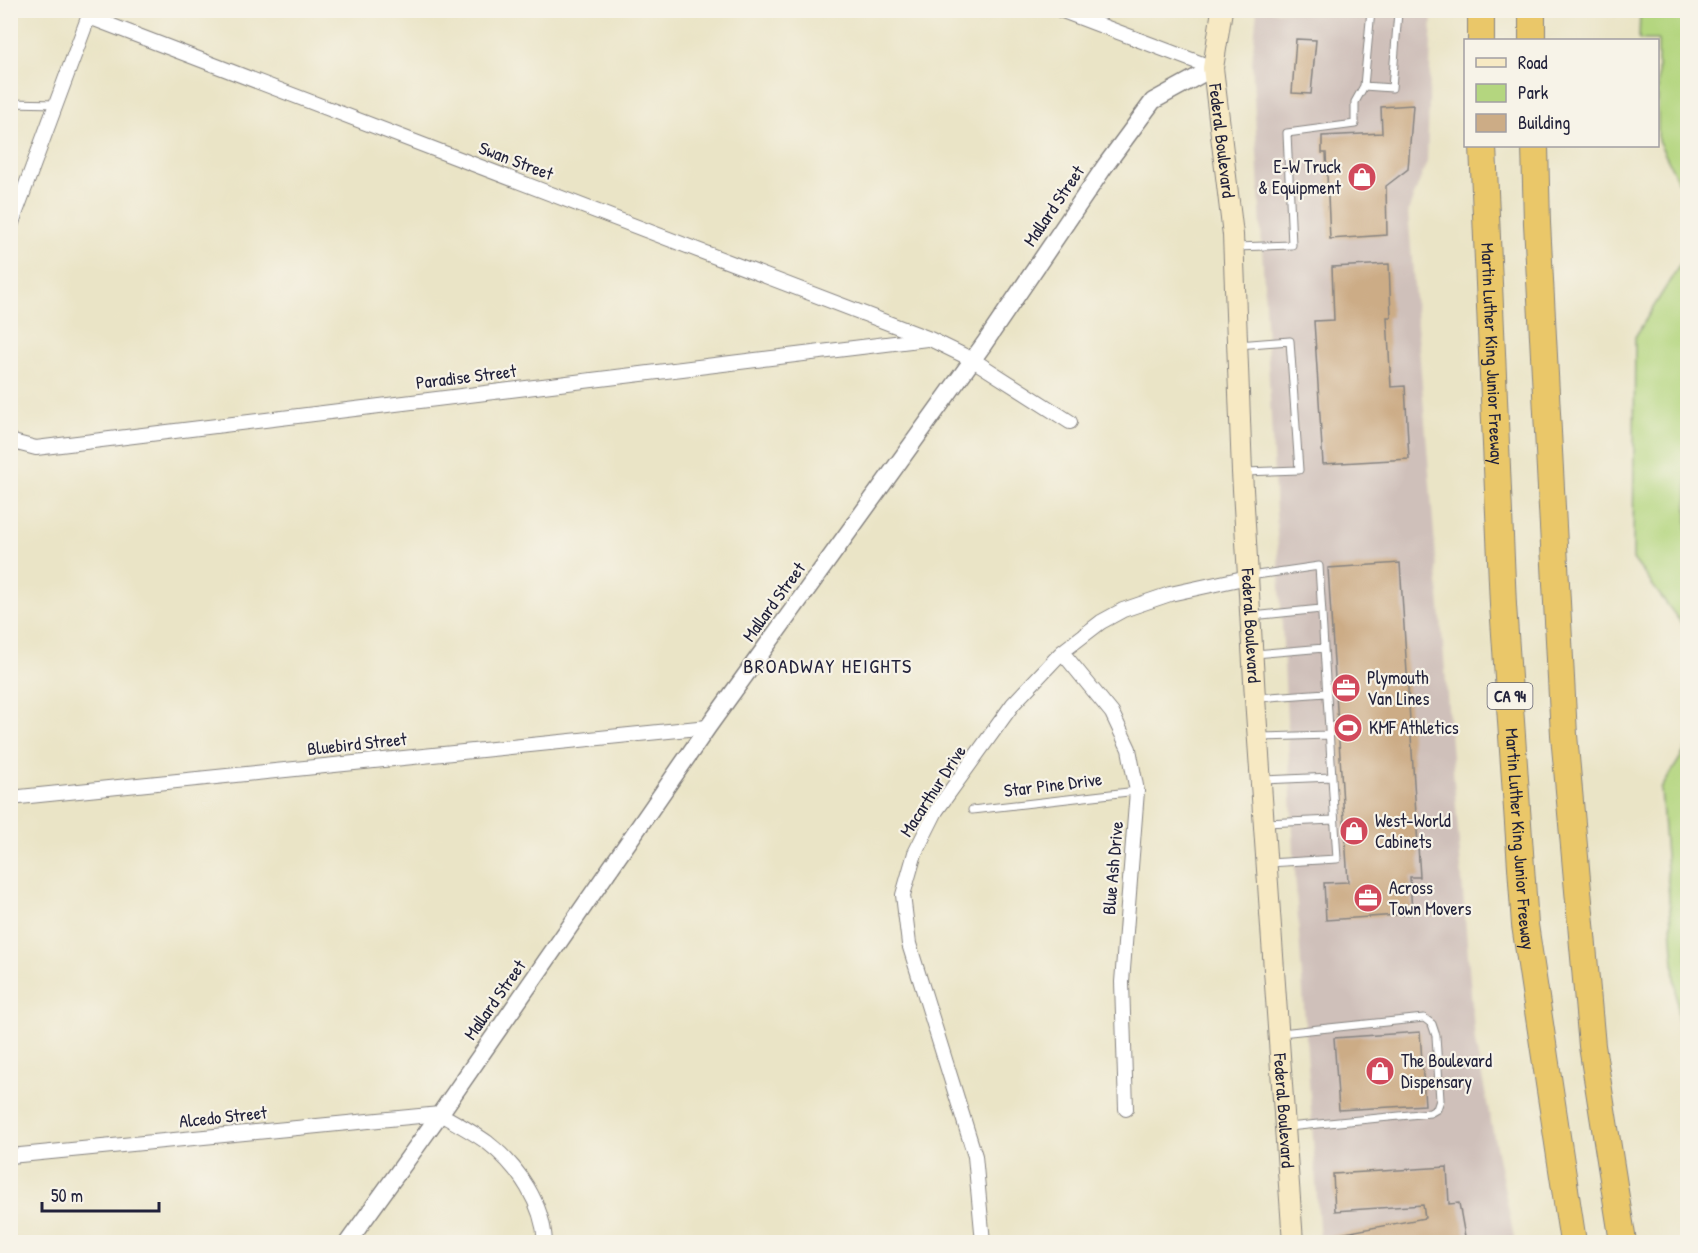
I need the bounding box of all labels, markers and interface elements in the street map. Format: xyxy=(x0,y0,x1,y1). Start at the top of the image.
legend xyxy=(1464,39,1659,147)
text: Road xyxy=(1518,50,1548,75)
text: Park xyxy=(1518,80,1549,105)
street label: Federal Boulevard xyxy=(1203,81,1241,199)
text: Building xyxy=(1518,110,1570,135)
street label: Swan Street xyxy=(475,135,558,186)
place label: E-W Truck & Equipment xyxy=(1258,154,1342,200)
street label: Mallard Street xyxy=(1017,160,1090,251)
shop icon: E-W Truck & Equipment xyxy=(1346,161,1378,193)
street label: Martin Luther King Junior Freeway xyxy=(1475,242,1510,466)
street label: Paradise Street xyxy=(414,358,518,395)
street label: Mallard Street xyxy=(736,556,811,647)
street label: Federal Boulevard xyxy=(1236,567,1267,684)
district label: BROADWAY HEIGHTS xyxy=(743,652,913,679)
place label: Plymouth Van Lines xyxy=(1367,665,1429,711)
office icon: Plymouth Van Lines xyxy=(1330,672,1362,704)
road number: CA 94 xyxy=(1488,683,1532,709)
sports icon: KMF Athletics xyxy=(1332,712,1364,744)
place label: KMF Athletics xyxy=(1369,715,1459,740)
street label: Bluebird Street xyxy=(306,726,409,761)
street label: Martin Luther King Junior Freeway xyxy=(1499,727,1542,952)
street label: Macarthur Drive xyxy=(894,740,972,841)
street label: Star Pine Drive xyxy=(1002,766,1103,803)
place label: West-World Cabinets xyxy=(1375,808,1451,854)
shop icon: West-World Cabinets xyxy=(1338,815,1370,847)
street label: Blue Ash Drive xyxy=(1096,820,1129,916)
place label: Across Town Movers xyxy=(1389,875,1472,921)
office icon: Across Town Movers xyxy=(1352,882,1384,914)
street label: Mallard Street xyxy=(458,954,532,1045)
place label: The Boulevard Dispensary xyxy=(1401,1048,1492,1094)
street label: Federal Boulevard xyxy=(1268,1051,1301,1169)
shop icon: The Boulevard Dispensary xyxy=(1364,1055,1396,1087)
street label: Alcedo Street xyxy=(178,1099,269,1134)
scale bar xyxy=(42,1175,159,1213)
text: 50 m xyxy=(51,1183,83,1208)

